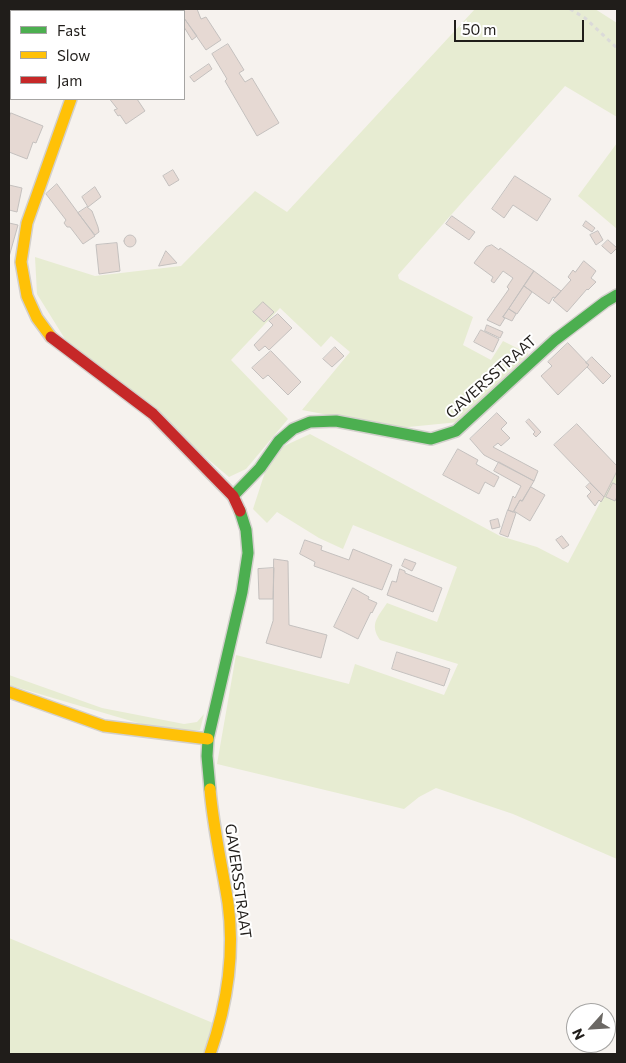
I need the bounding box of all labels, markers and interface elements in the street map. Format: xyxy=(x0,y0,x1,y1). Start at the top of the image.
legend xyxy=(10,10,185,100)
scale bar xyxy=(456,10,586,42)
text: 50 m xyxy=(462,20,496,38)
text: Fast xyxy=(57,21,86,39)
text: Slow xyxy=(57,46,90,64)
text: Jam xyxy=(57,71,82,89)
street label: GAVERSSTRAAT xyxy=(442,332,540,422)
street label: GAVERSSTRAAT xyxy=(221,823,255,939)
north arrow xyxy=(566,1003,616,1053)
text: N xyxy=(568,1026,588,1043)

